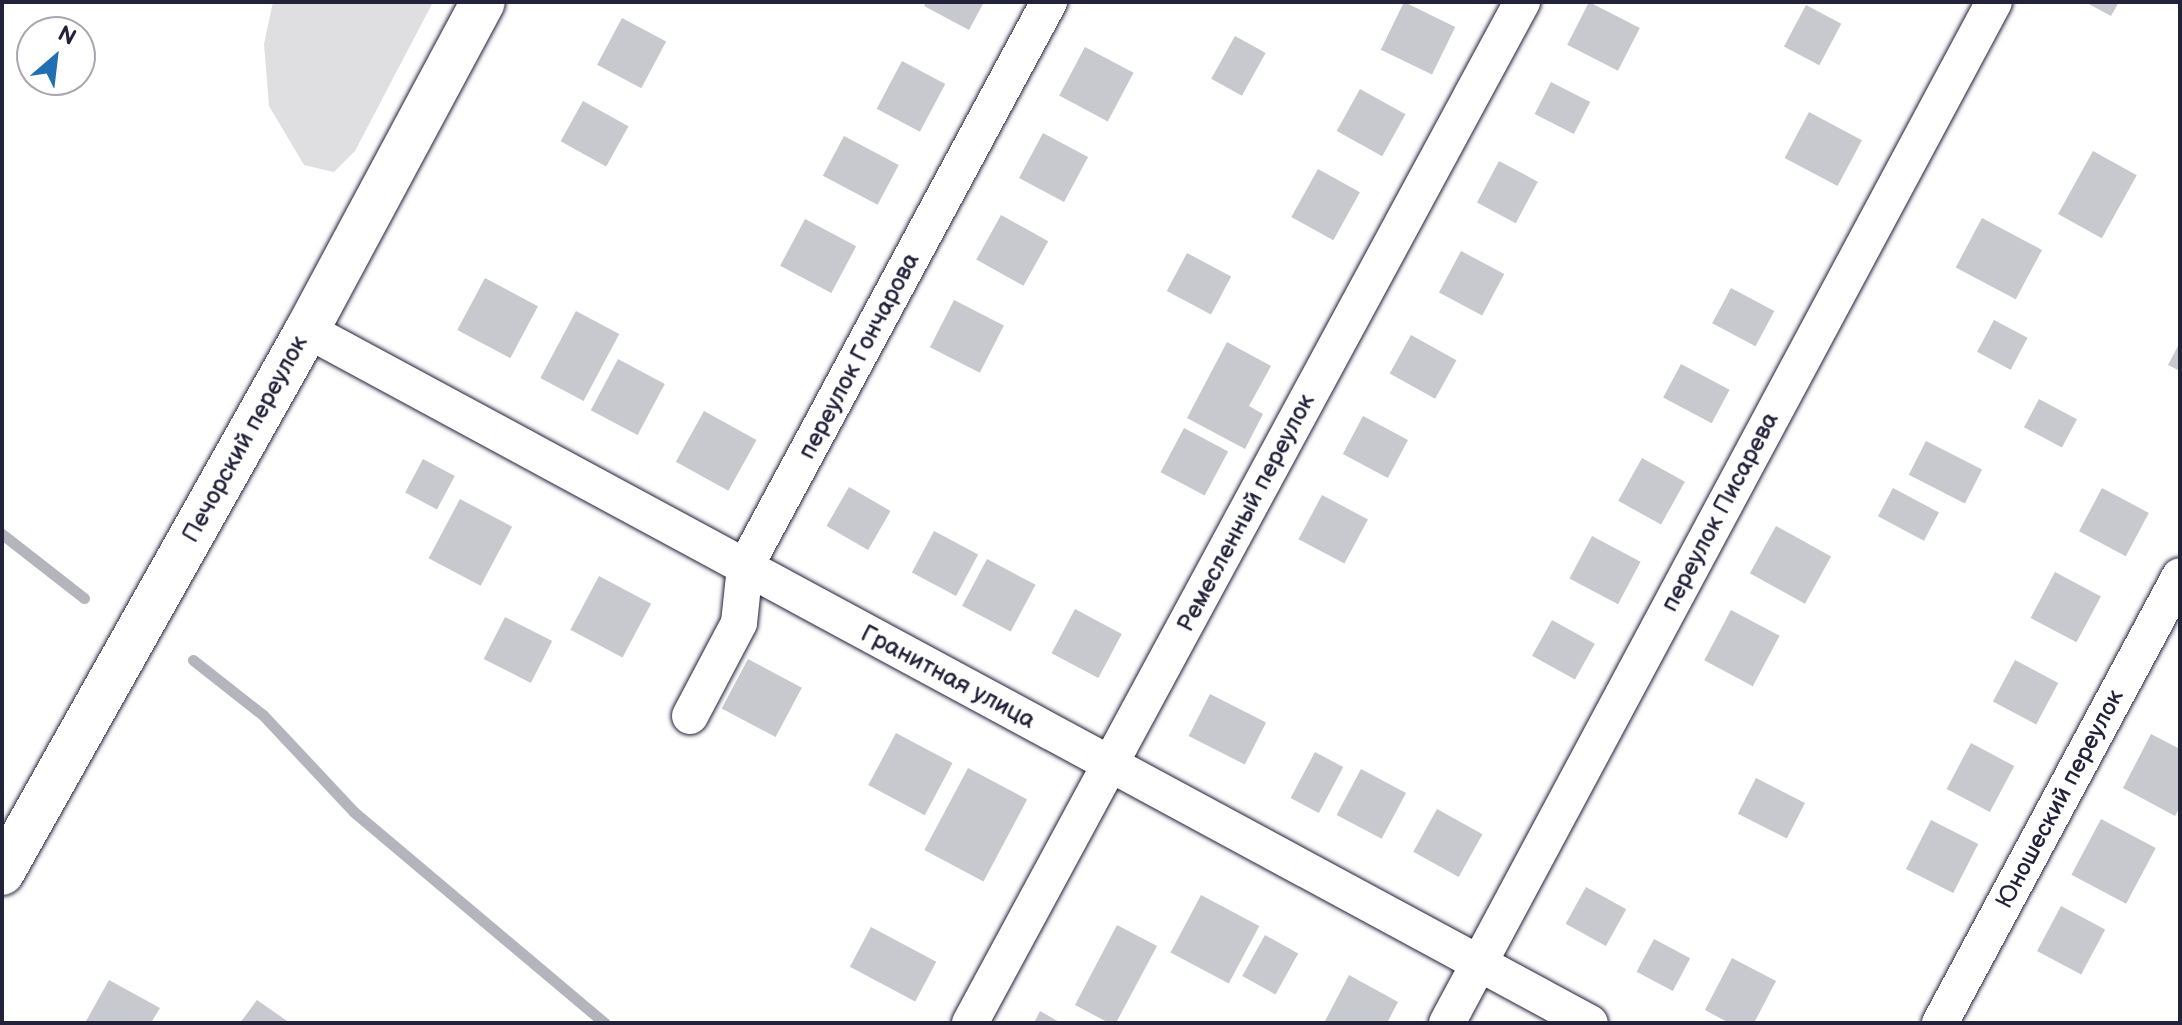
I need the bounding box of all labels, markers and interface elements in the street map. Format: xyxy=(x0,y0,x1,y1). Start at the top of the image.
north arrow xyxy=(16,16,96,96)
text: N xyxy=(53,20,80,52)
street label: переулок Гончарова xyxy=(792,248,926,464)
street label: Печорский переулок xyxy=(176,331,314,547)
street label: Ремесленный переулок xyxy=(1171,389,1321,637)
street label: переулок Писарева xyxy=(1655,407,1785,617)
street label: Гранитная улица xyxy=(856,619,1040,735)
street label: Юношеский переулок xyxy=(1990,685,2130,913)

